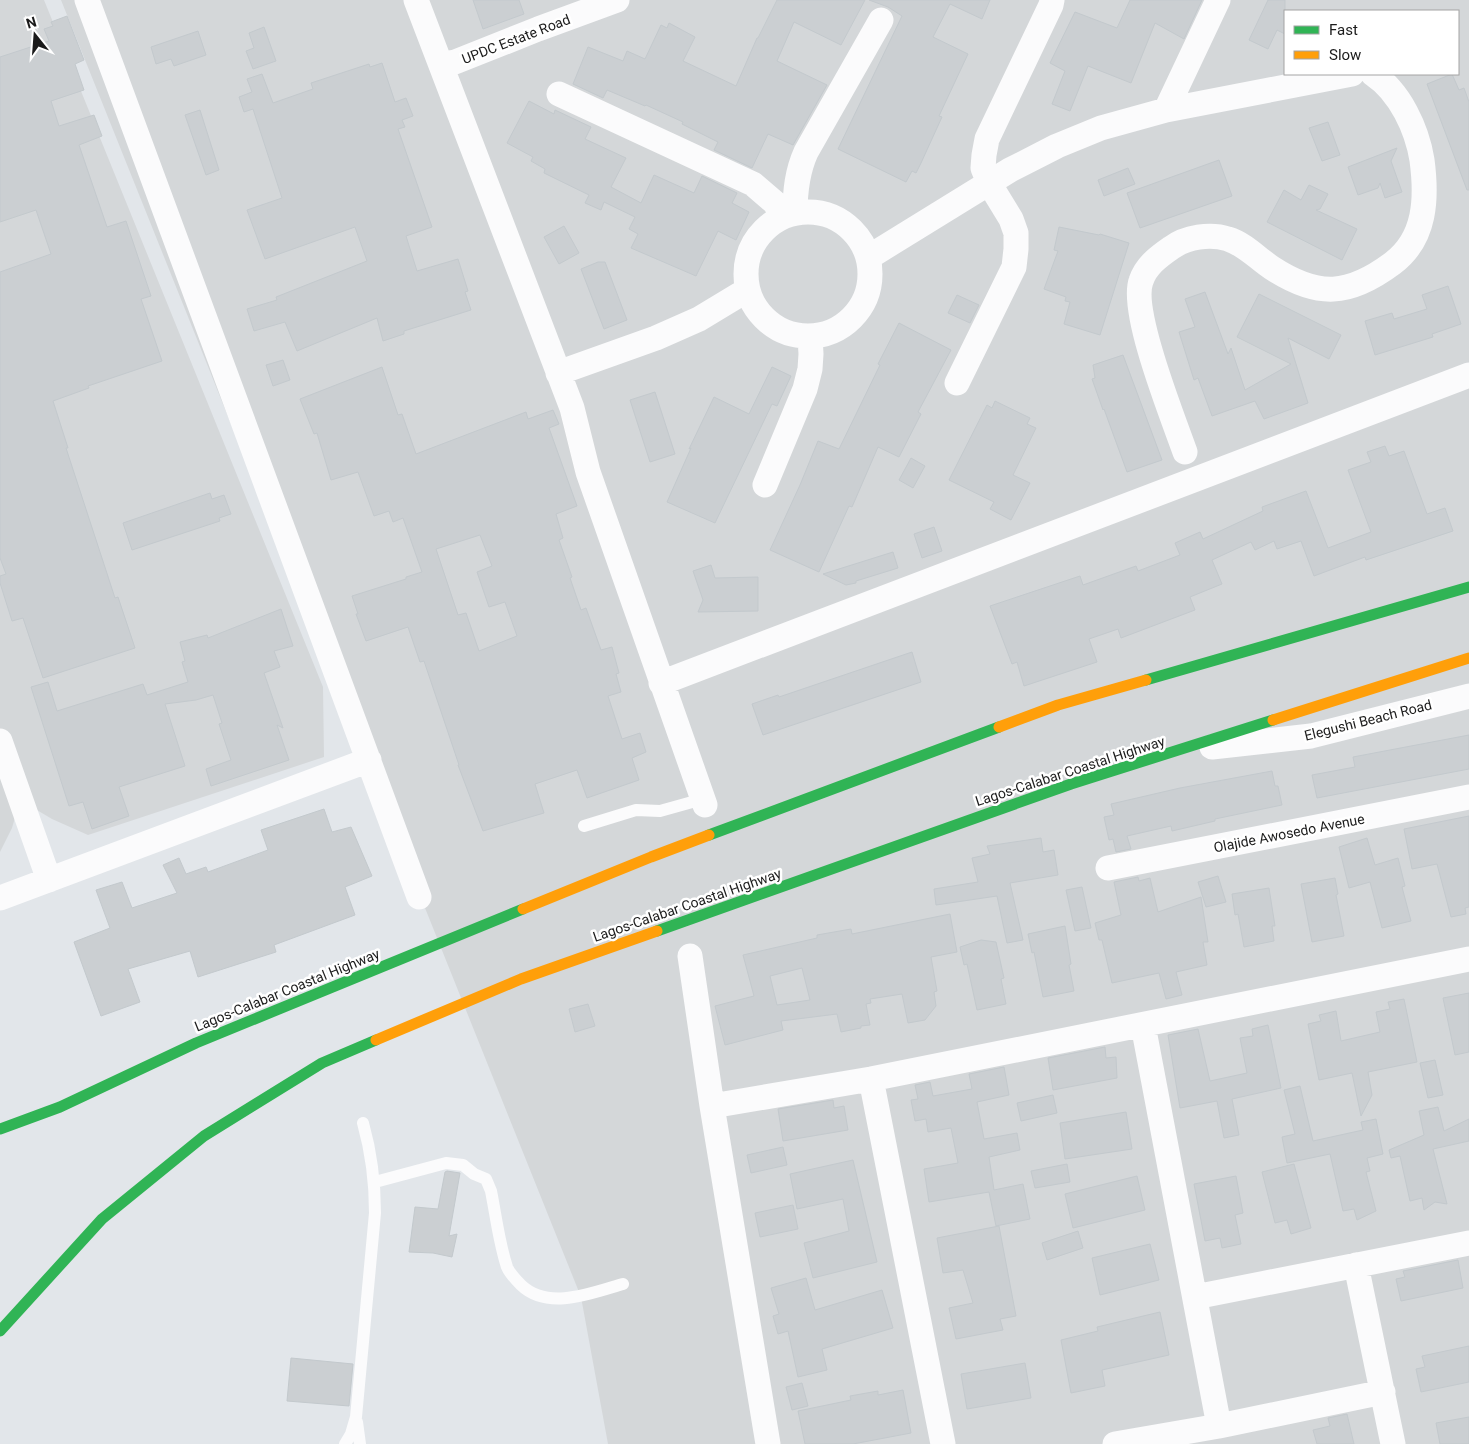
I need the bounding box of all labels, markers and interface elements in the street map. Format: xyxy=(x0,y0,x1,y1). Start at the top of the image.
north arrow xyxy=(10,10,60,60)
legend xyxy=(1284,10,1459,75)
street label: UPDC Estate Road xyxy=(460,11,572,67)
text: N xyxy=(24,13,38,32)
text: Fast xyxy=(1329,21,1358,39)
text: Slow xyxy=(1329,46,1361,64)
street label: Elegushi Beach Road xyxy=(1303,696,1433,744)
street label: Lagos-Calabar Coastal Highway xyxy=(973,733,1167,809)
street label: Olajide Awosedo Avenue xyxy=(1212,811,1366,855)
street label: Lagos-Calabar Coastal Highway xyxy=(591,865,784,945)
street label: Lagos-Calabar Coastal Highway xyxy=(192,945,382,1035)

